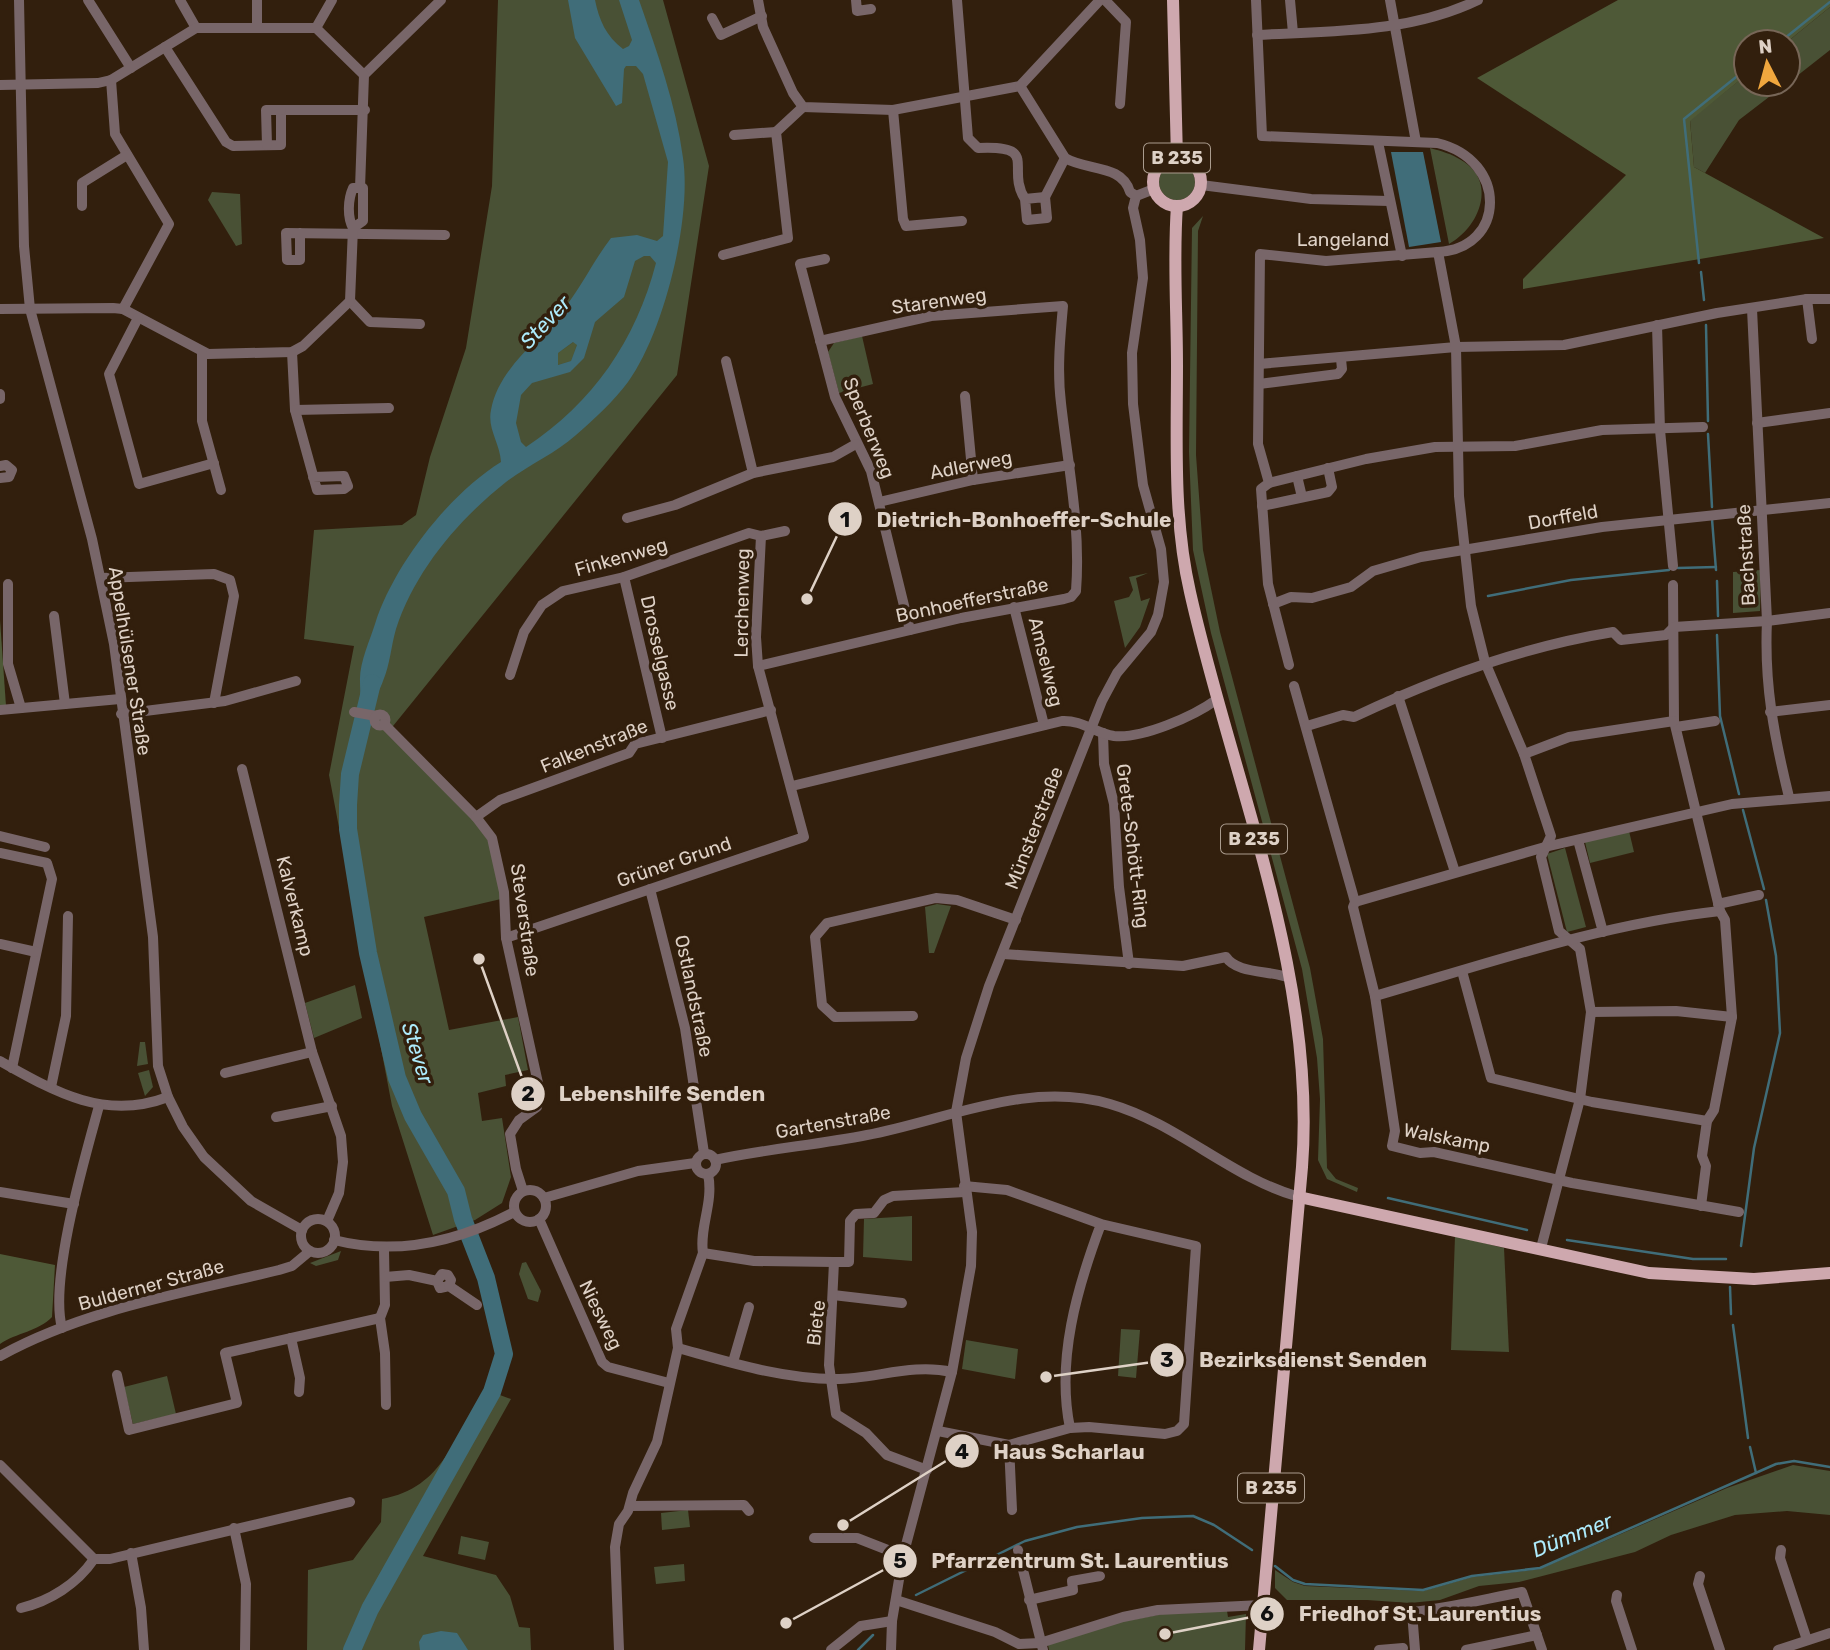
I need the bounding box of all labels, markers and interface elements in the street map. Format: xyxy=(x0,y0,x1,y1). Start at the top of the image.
north arrow xyxy=(1732,28,1802,98)
text: N xyxy=(1757,34,1773,59)
road number: B 235 xyxy=(1144,144,1210,173)
street label: Langeland xyxy=(1297,228,1389,251)
street label: Starenweg xyxy=(890,283,988,319)
water label: Stever xyxy=(514,290,576,354)
street label: Sperberweg xyxy=(838,374,900,482)
street label: Adlerweg xyxy=(928,446,1014,484)
callout: Dietrich-Bonhoeffer-Schule xyxy=(828,498,1186,540)
street label: Dorffeld xyxy=(1526,500,1600,534)
street label: Bachstraße xyxy=(1732,504,1760,606)
text: 1 xyxy=(840,507,850,532)
text: Dietrich-Bonhoeffer-Schule xyxy=(877,507,1171,532)
street label: Finkenweg xyxy=(572,533,670,581)
street label: Lerchenweg xyxy=(730,548,754,658)
street label: Appelhülsener Straße xyxy=(104,565,156,757)
street label: Bonhoefferstraße xyxy=(894,573,1050,627)
street label: Drosselgasse xyxy=(636,593,684,713)
street label: Amselweg xyxy=(1024,615,1068,709)
street label: Falkenstraße xyxy=(537,714,651,778)
street label: Grete-Schött-Ring xyxy=(1111,762,1155,930)
street label: Münsterstraße xyxy=(1000,763,1068,893)
road number: B 235 xyxy=(1221,824,1287,854)
street label: Grüner Grund xyxy=(614,832,734,892)
street label: Kalverkamp xyxy=(271,853,319,959)
street label: Steverstraße xyxy=(506,862,544,978)
street label: Ostlandstraße xyxy=(670,933,718,1059)
water label: Stever xyxy=(397,1019,439,1088)
callout: Lebenshilfe Senden xyxy=(510,1073,780,1115)
text: 2 xyxy=(521,1081,535,1106)
text: Lebenshilfe Senden xyxy=(559,1081,765,1106)
street label: Gartenstraße xyxy=(774,1101,892,1143)
street label: Walskamp xyxy=(1402,1118,1492,1158)
street label: Bulderner Straße xyxy=(76,1254,226,1316)
street label: Niesweg xyxy=(574,1276,628,1354)
street label: Biete xyxy=(802,1299,830,1347)
callout: Bezirksdienst Senden xyxy=(1150,1339,1441,1381)
text: 3 xyxy=(1160,1347,1174,1372)
text: Bezirksdienst Senden xyxy=(1199,1347,1427,1372)
callout: Haus Scharlau xyxy=(944,1430,1159,1472)
text: 4 xyxy=(955,1439,969,1464)
text: Haus Scharlau xyxy=(993,1439,1145,1464)
road number: B 235 xyxy=(1238,1474,1304,1503)
water label: Dümmer xyxy=(1528,1507,1617,1562)
callout: Pfarrzentrum St. Laurentius xyxy=(883,1540,1243,1582)
text: 5 xyxy=(893,1548,907,1573)
text: Pfarrzentrum St. Laurentius xyxy=(931,1548,1229,1573)
callout: Friedhof St. Laurentius xyxy=(1250,1593,1556,1635)
text: 6 xyxy=(1260,1601,1274,1626)
text: Friedhof St. Laurentius xyxy=(1299,1601,1541,1626)

